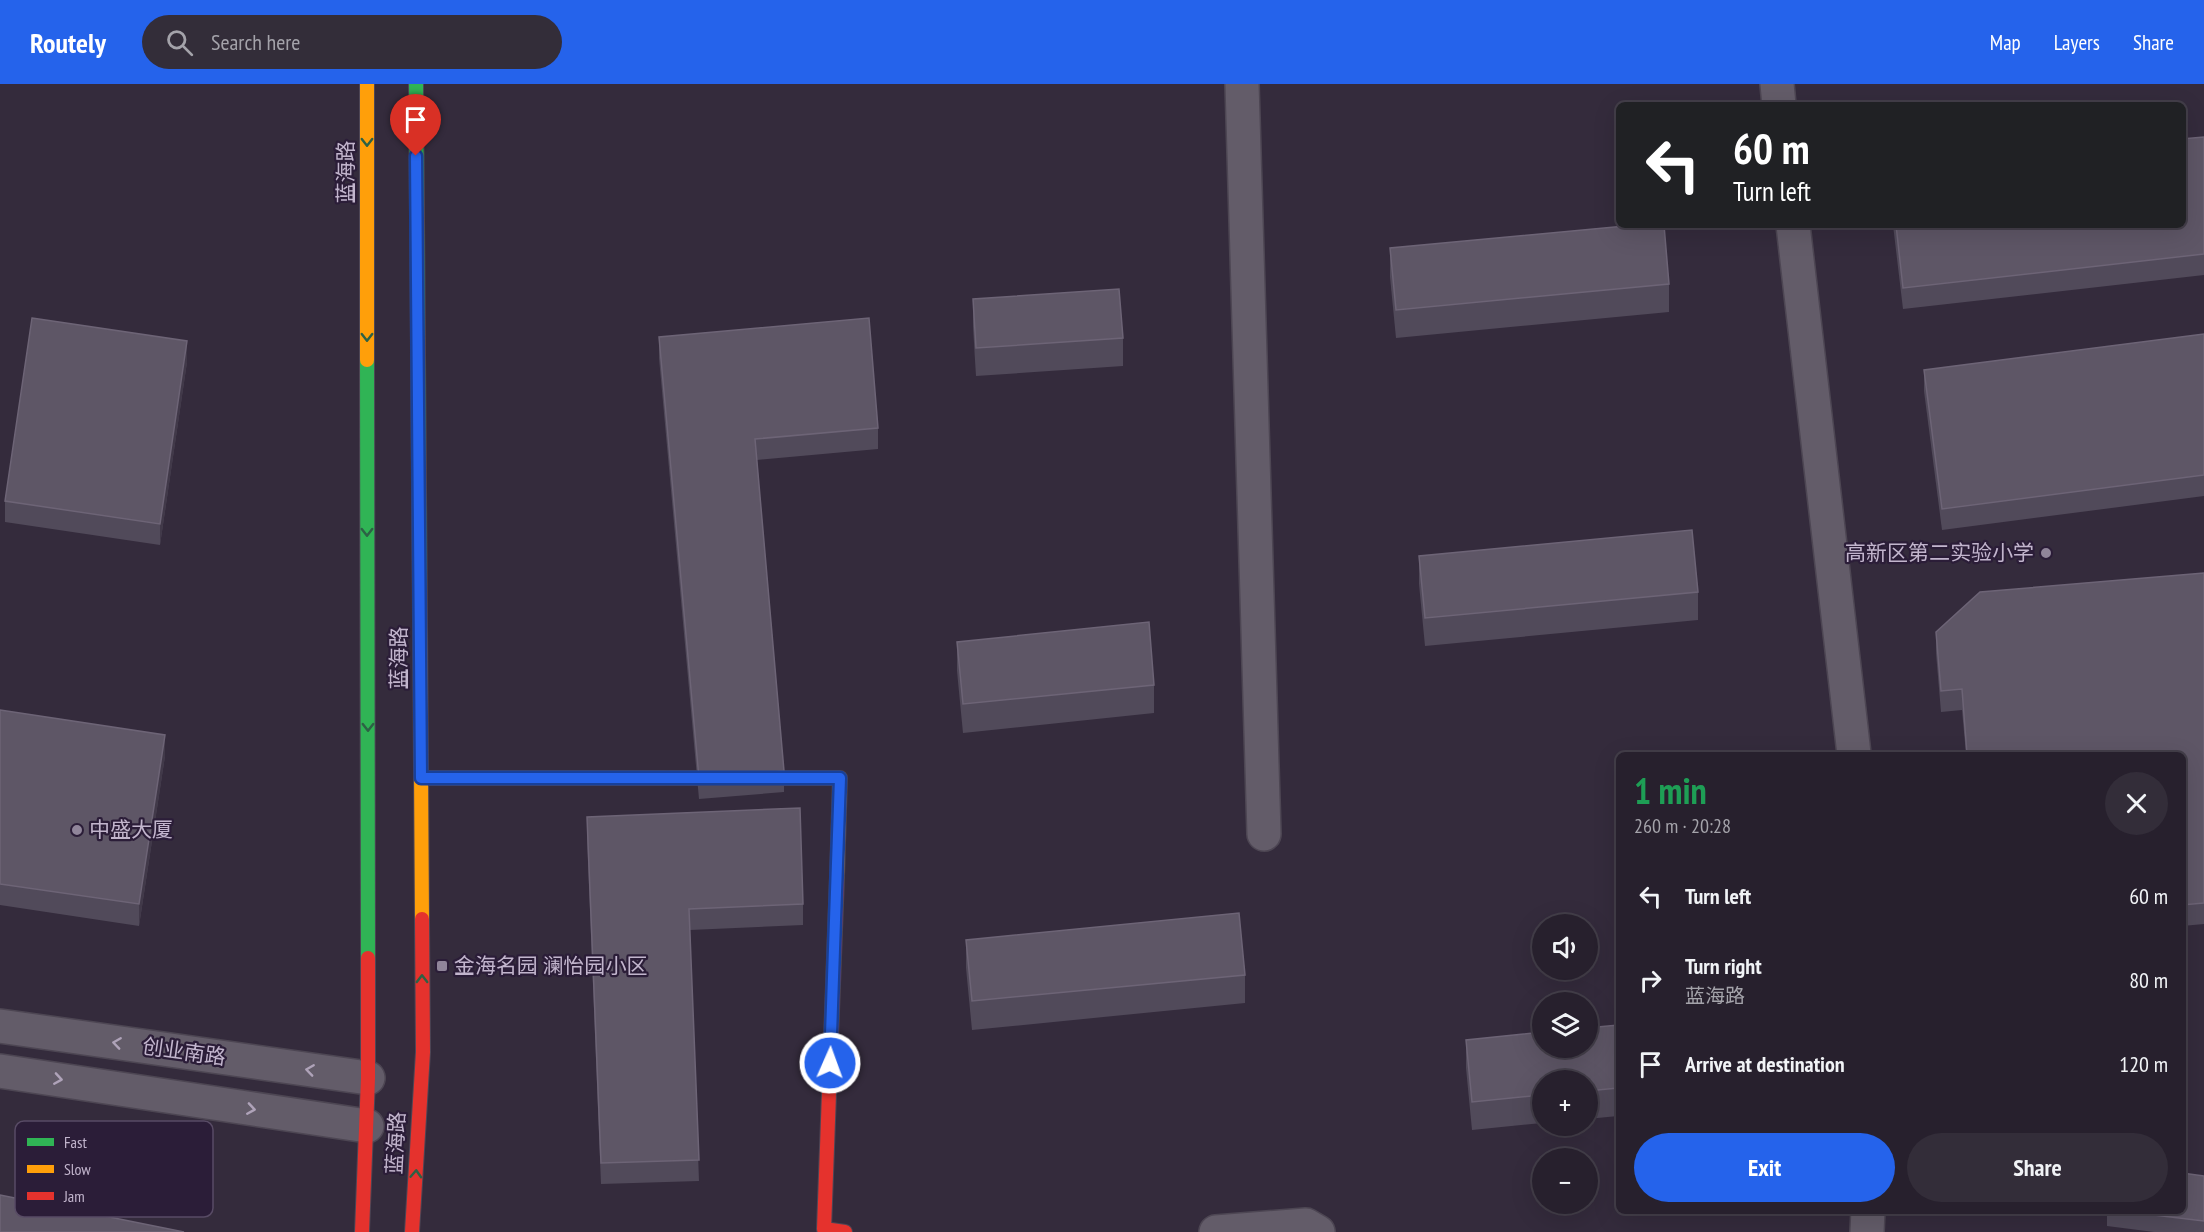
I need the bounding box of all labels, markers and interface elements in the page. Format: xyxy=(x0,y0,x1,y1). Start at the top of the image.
search box xyxy=(142,15,562,69)
text: Routely xyxy=(30,24,106,61)
icon: search xyxy=(163,26,196,59)
text: Search here xyxy=(211,28,300,56)
text: Map xyxy=(1990,29,2021,56)
text: Layers xyxy=(2054,29,2100,56)
text: Share xyxy=(2133,29,2174,56)
pin xyxy=(390,94,441,156)
icon: arrive xyxy=(399,103,432,136)
text: 60 m xyxy=(1733,121,1810,176)
icon: left xyxy=(1634,126,1712,204)
one-way arrow xyxy=(361,138,373,147)
street label: 蓝海路 xyxy=(332,141,359,204)
text: Turn left xyxy=(1733,174,1811,208)
one-way arrow xyxy=(361,333,373,342)
one-way arrow xyxy=(361,528,373,537)
place label: 高新区第二实验小学 xyxy=(1845,539,2034,566)
marker: 高新区第二实验小学 xyxy=(2039,546,2053,560)
street label: 蓝海路 xyxy=(385,627,412,690)
one-way arrow xyxy=(362,723,374,732)
text: 1 min xyxy=(1634,767,1707,814)
button: close xyxy=(2105,772,2168,835)
text: 260 m · 20:28 xyxy=(1634,813,1731,839)
place label: 中盛大厦 xyxy=(89,816,173,843)
marker: 中盛大厦 xyxy=(70,823,84,837)
icon: left xyxy=(1634,880,1667,913)
text: Turn left xyxy=(1685,882,1751,910)
text: 60 m xyxy=(2129,882,2168,910)
map controls xyxy=(1532,914,1598,1214)
button: sound xyxy=(1532,914,1598,980)
place label: 金海名园 澜怡园小区 xyxy=(454,952,647,979)
text: Turn right xyxy=(1685,952,1762,980)
marker: 金海名园 澜怡园小区 xyxy=(435,959,449,973)
icon: right xyxy=(1634,964,1667,997)
text: 80 m xyxy=(2129,966,2168,994)
one-way arrow xyxy=(416,974,428,983)
text: 蓝海路 xyxy=(1685,983,1745,1009)
button: layers xyxy=(1532,992,1598,1058)
position arrow xyxy=(798,1031,862,1095)
street label: 创业南路 xyxy=(141,1032,228,1071)
one-way arrow xyxy=(112,1037,121,1049)
icon: arrive xyxy=(1634,1048,1667,1081)
text: Arrive at destination xyxy=(1685,1050,1845,1078)
text: 120 m xyxy=(2119,1050,2168,1078)
one-way arrow xyxy=(305,1064,314,1076)
button: + xyxy=(1532,1070,1598,1136)
one-way arrow xyxy=(53,1073,62,1085)
one-way arrow xyxy=(246,1102,255,1114)
street label: 蓝海路 xyxy=(380,1111,411,1175)
legend xyxy=(15,1121,213,1217)
text: Fast xyxy=(64,1132,87,1152)
button: Exit xyxy=(1634,1133,1895,1202)
button: Share xyxy=(1907,1133,2168,1202)
button: − xyxy=(1532,1148,1598,1214)
text: Slow xyxy=(64,1159,91,1179)
one-way arrow xyxy=(409,1169,422,1178)
text: Jam xyxy=(63,1186,85,1206)

